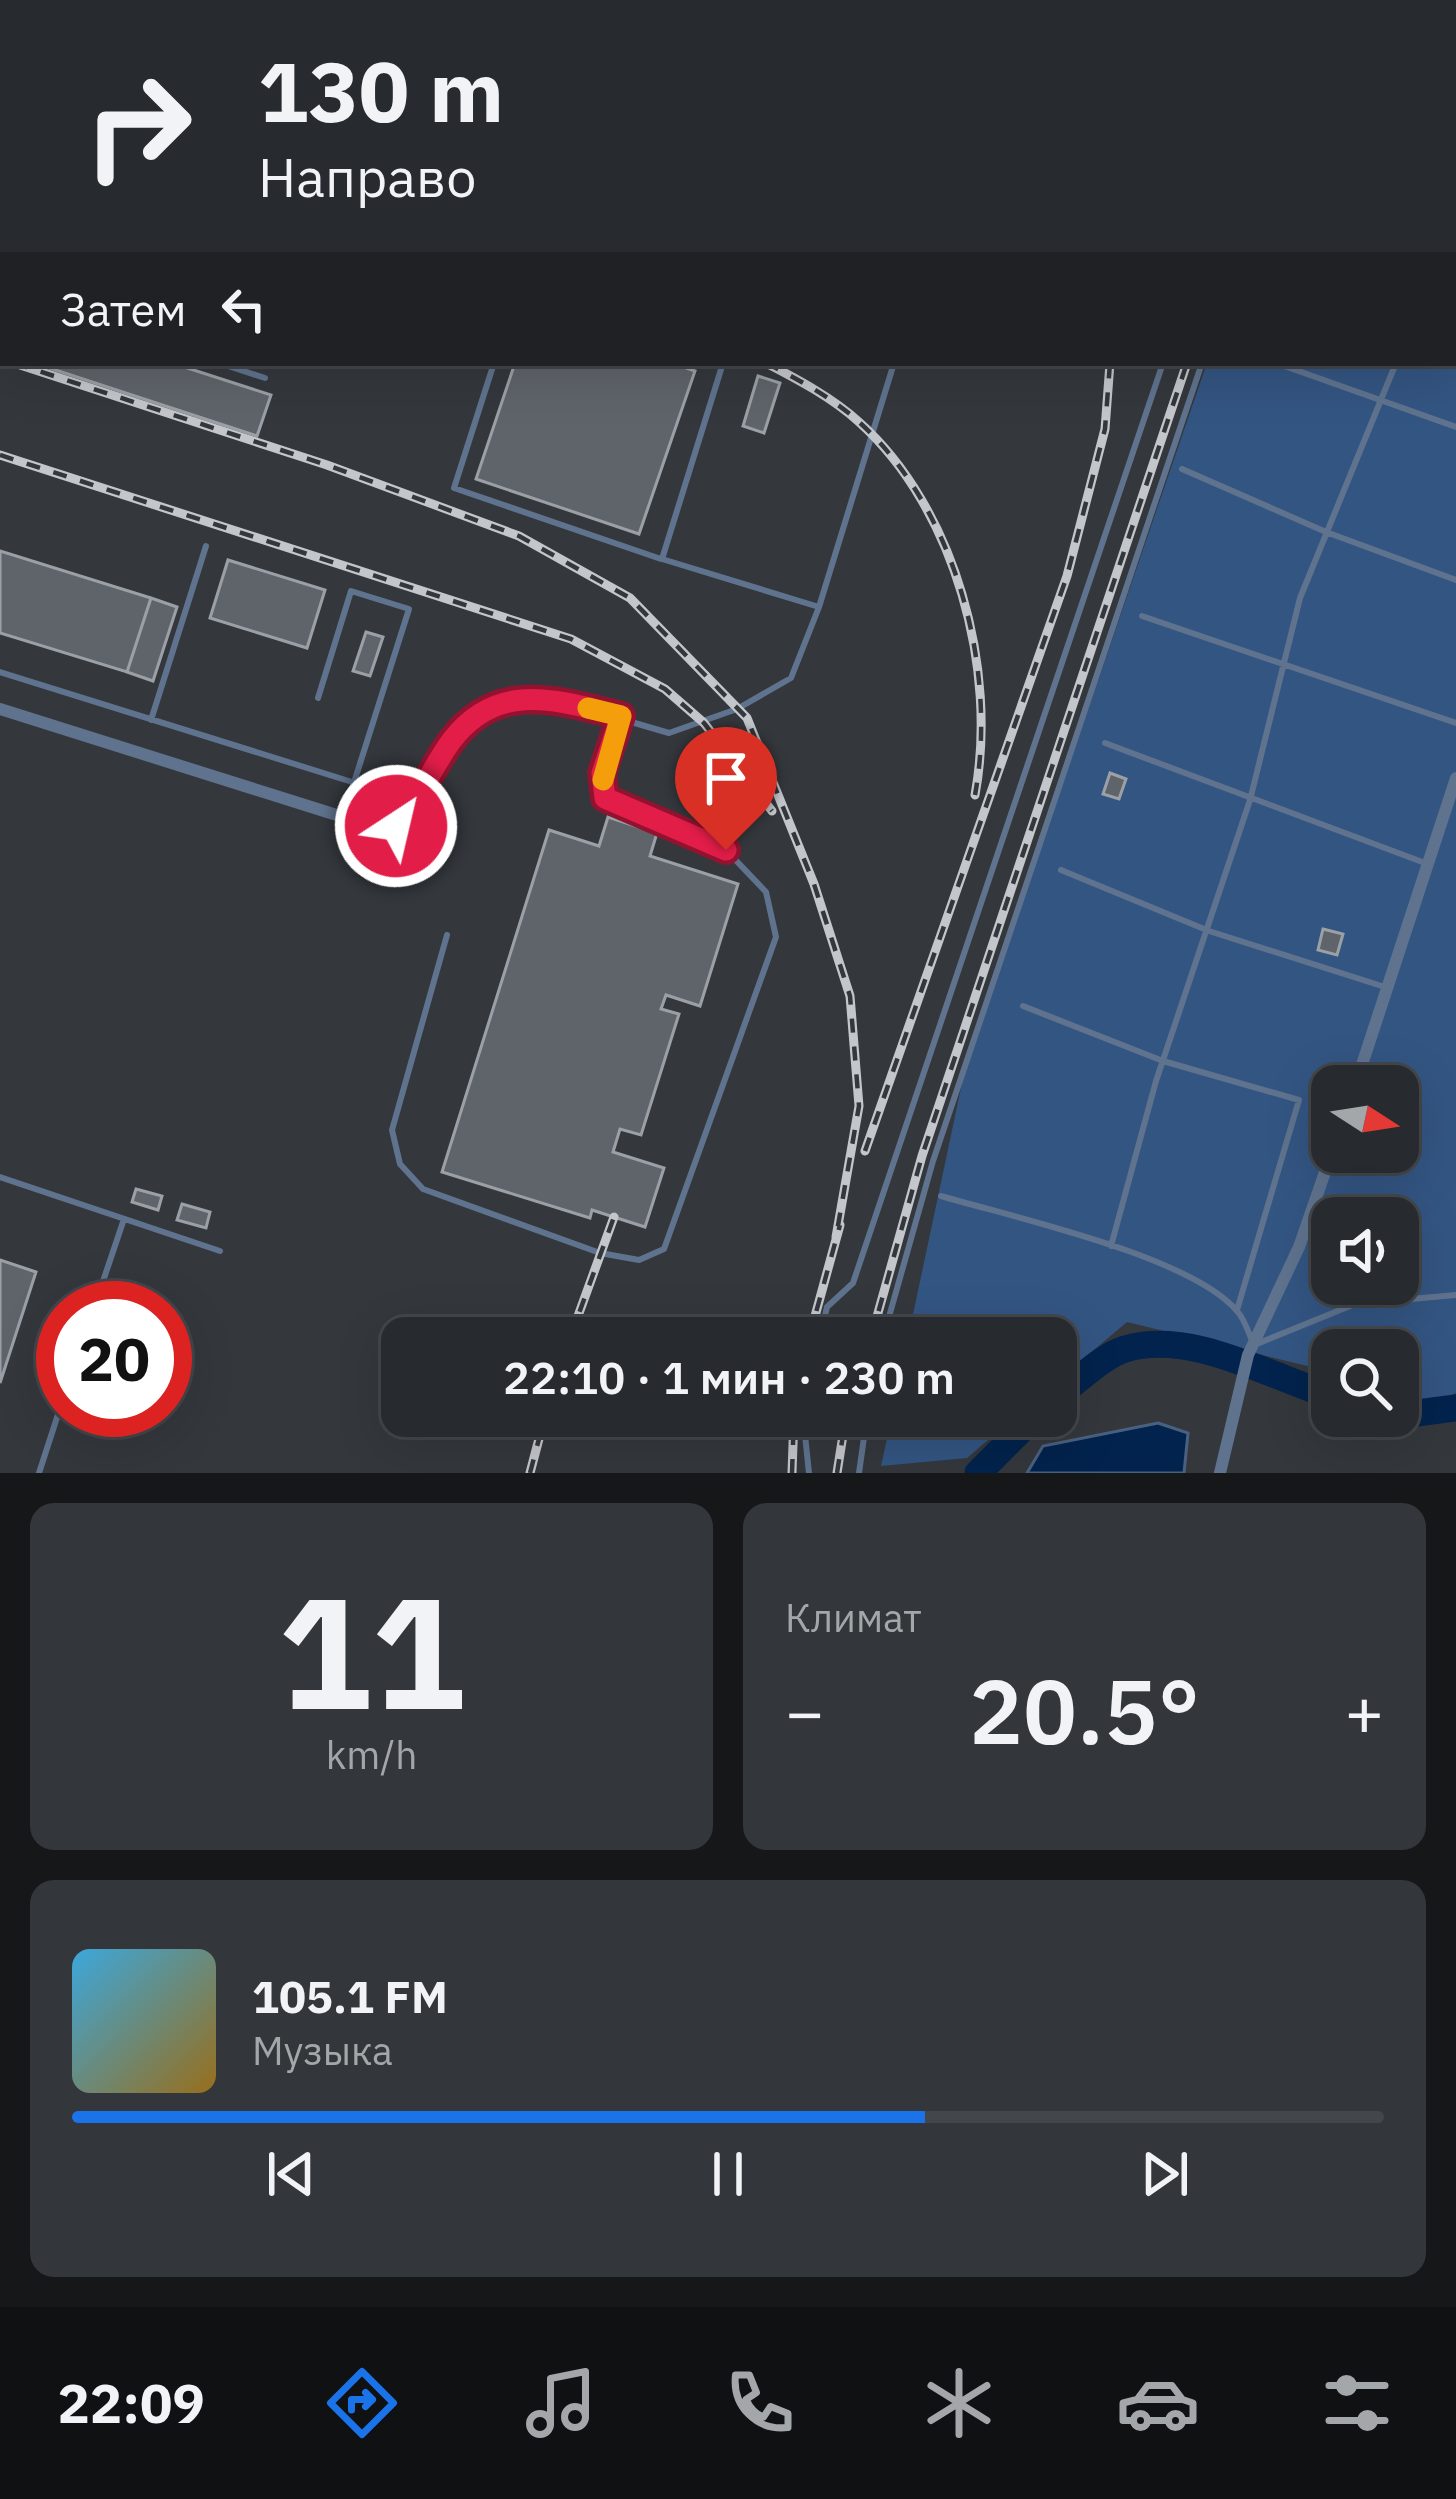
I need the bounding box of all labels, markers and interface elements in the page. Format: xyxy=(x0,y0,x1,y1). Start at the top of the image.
text: 130 m xyxy=(258,36,504,145)
icon: right xyxy=(60,48,216,204)
text: Направо xyxy=(258,142,476,212)
icon: left xyxy=(211,276,277,342)
text: Затем xyxy=(60,280,187,338)
pin xyxy=(675,727,777,850)
icon: arrive xyxy=(693,745,759,811)
position arrow xyxy=(333,763,459,889)
north arrow xyxy=(1311,1065,1419,1173)
map controls xyxy=(1311,1065,1419,1437)
button: sound xyxy=(1311,1197,1419,1305)
speed limit sign: 20 xyxy=(36,1281,192,1437)
button: search xyxy=(1311,1329,1419,1437)
text: 22:10 · 1 мин · 230 m xyxy=(503,1348,955,1406)
text: 11 xyxy=(278,1549,465,1752)
text: Климат xyxy=(785,1592,922,1643)
text: 20.5° xyxy=(969,1652,1200,1769)
text: − xyxy=(785,1668,825,1754)
text: + xyxy=(1344,1668,1384,1754)
text: km/h xyxy=(326,1729,417,1780)
text: 105.1 FM xyxy=(252,1967,448,2025)
text: Музыка xyxy=(252,2025,393,2076)
icon: previous xyxy=(258,2141,324,2207)
icon: pause xyxy=(695,2141,761,2207)
icon: next xyxy=(1132,2141,1198,2207)
icon: directions xyxy=(320,2361,404,2445)
icon: music xyxy=(519,2361,603,2445)
icon: phone xyxy=(718,2361,802,2445)
icon: climate xyxy=(917,2361,1001,2445)
icon: car xyxy=(1116,2361,1200,2445)
icon: filters xyxy=(1315,2361,1399,2445)
text: 22:09 xyxy=(57,2368,205,2438)

